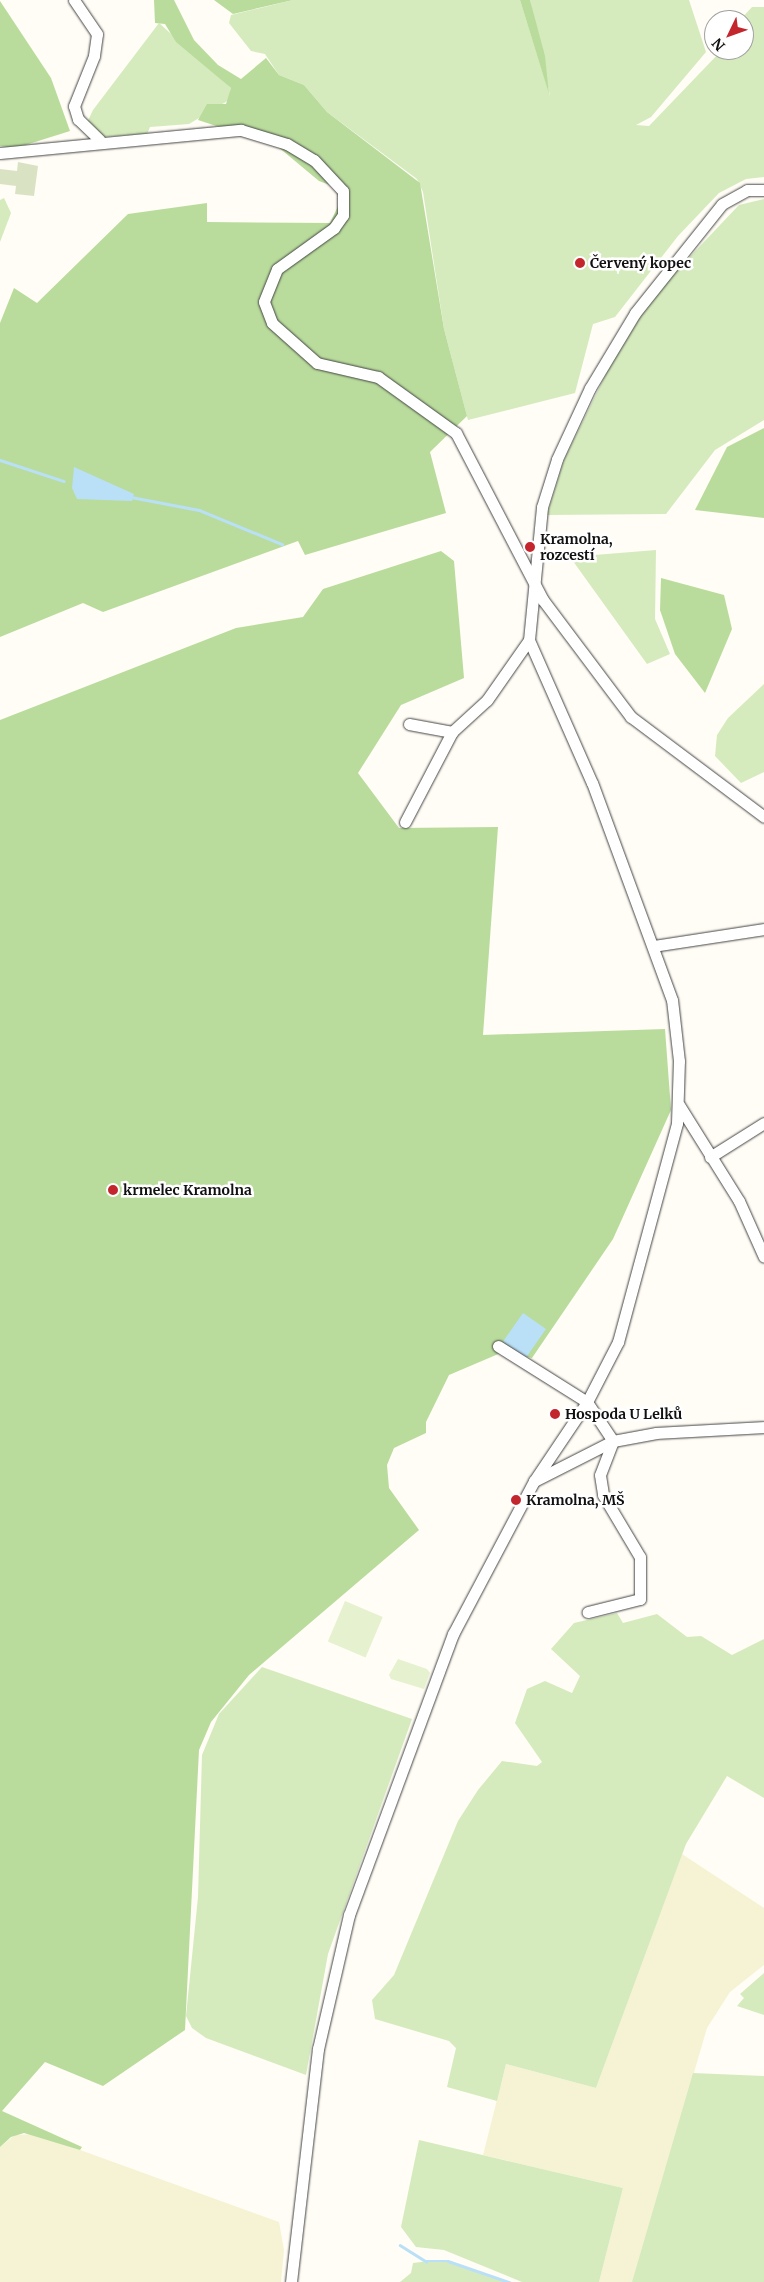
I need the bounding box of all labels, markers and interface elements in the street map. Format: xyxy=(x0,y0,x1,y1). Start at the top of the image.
north arrow xyxy=(704,10,754,60)
text: N xyxy=(708,34,729,55)
place label: Červený kopec xyxy=(590,255,691,271)
marker: Červený kopec xyxy=(574,257,586,269)
place label: Kramolna, rozcestí xyxy=(540,531,613,564)
marker: Kramolna, rozcestí xyxy=(524,541,536,553)
place label: krmelec Kramolna xyxy=(123,1182,252,1198)
marker: krmelec Kramolna xyxy=(107,1184,119,1196)
place label: Hospoda U Lelků xyxy=(565,1406,682,1422)
marker: Hospoda U Lelků xyxy=(549,1408,561,1420)
place label: Kramolna, MŠ xyxy=(526,1492,625,1508)
marker: Kramolna, MŠ xyxy=(510,1494,522,1506)

